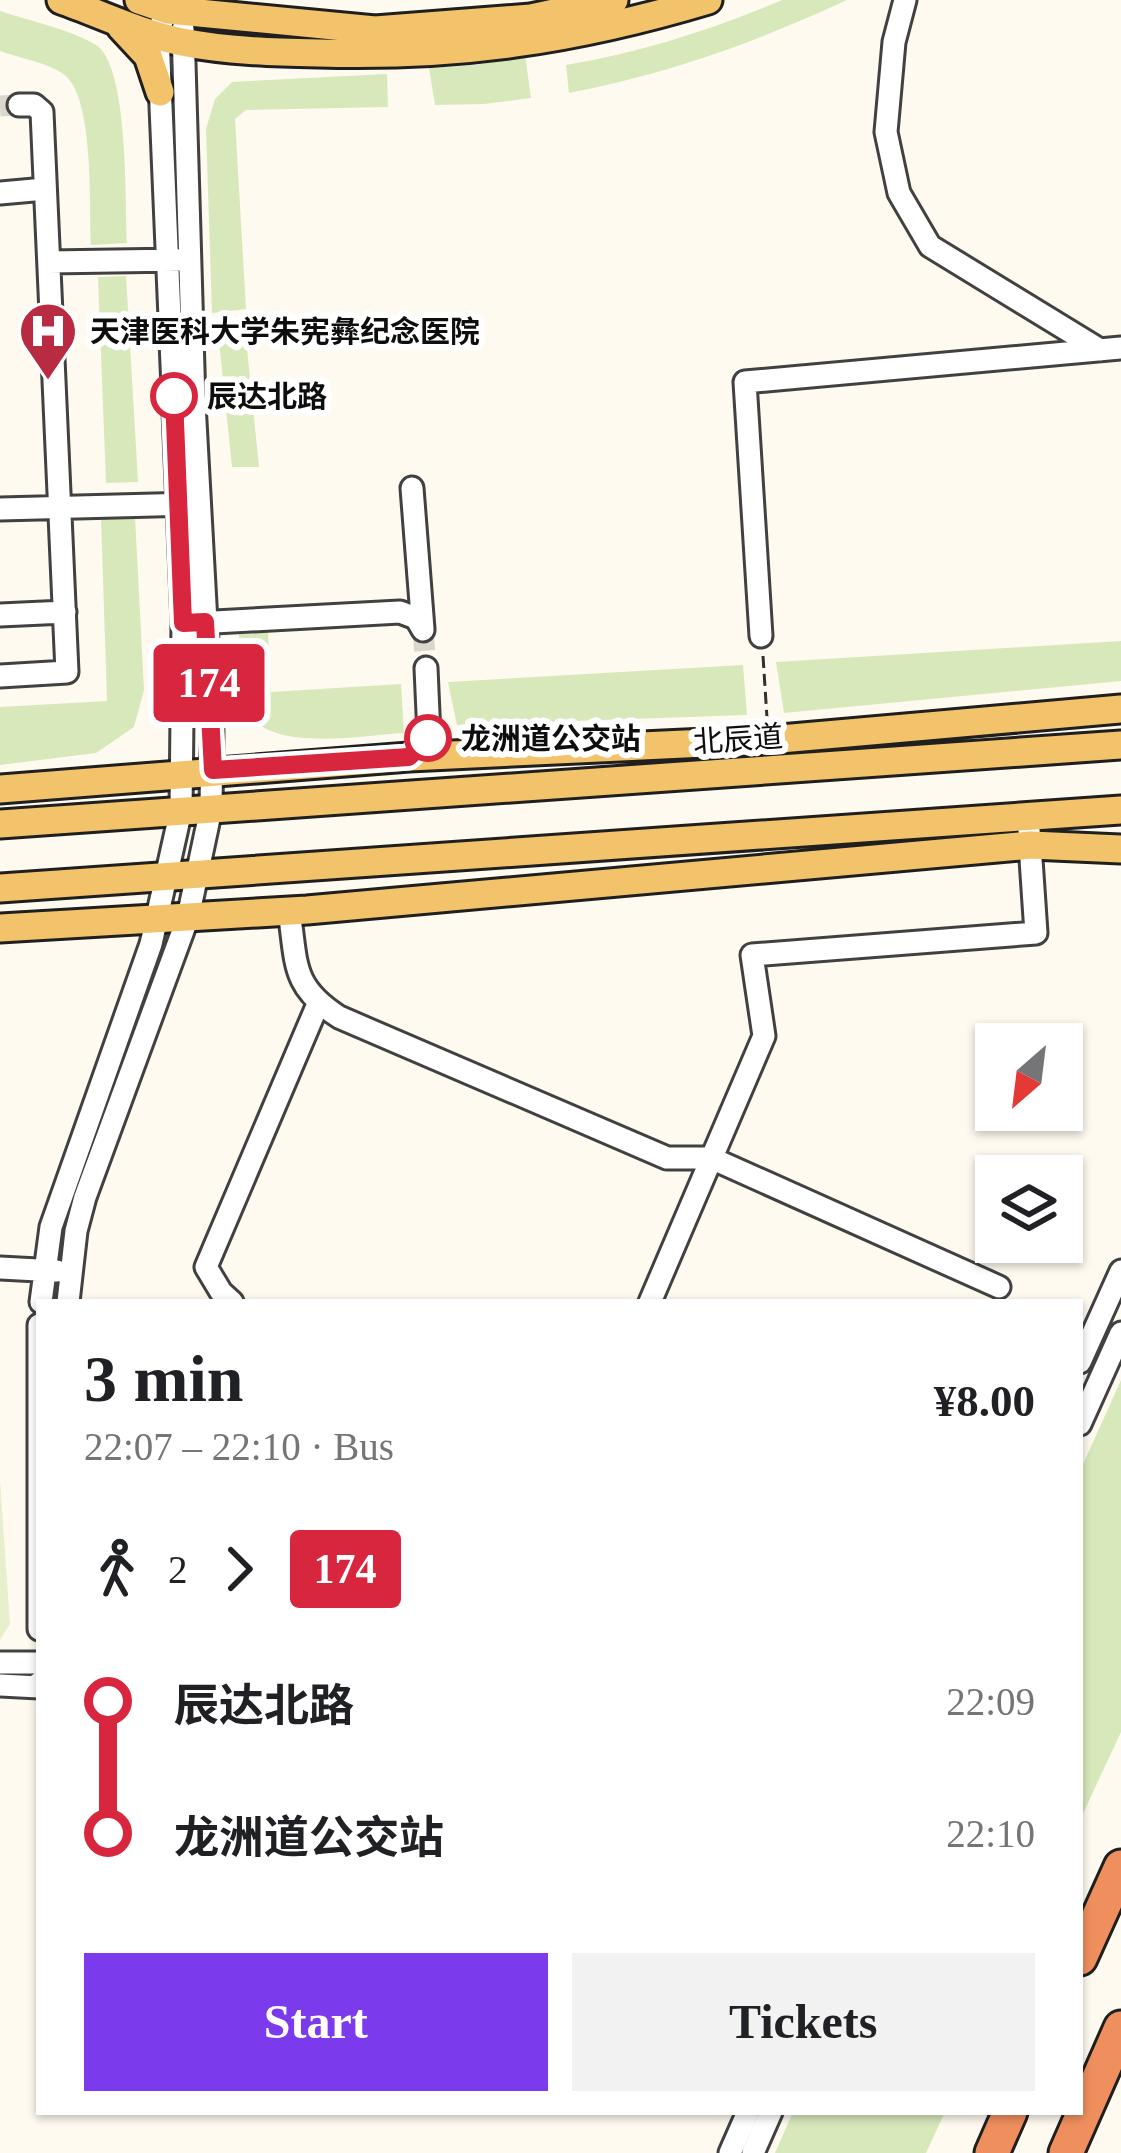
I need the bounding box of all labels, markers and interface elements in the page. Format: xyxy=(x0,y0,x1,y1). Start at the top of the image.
hospital icon: 天津医科大学朱宪彝纪念医院 xyxy=(17,300,79,382)
place label: 天津医科大学朱宪彝纪念医院 xyxy=(90,315,480,348)
marker: 辰达北路 xyxy=(152,374,196,418)
place label: 辰达北路 xyxy=(207,380,327,413)
line badge: 174 xyxy=(140,644,278,722)
text: 174 xyxy=(178,660,241,706)
marker: 龙洲道公交站 xyxy=(406,716,450,760)
street label: 北辰道 xyxy=(692,719,784,759)
place label: 龙洲道公交站 xyxy=(461,722,641,755)
north arrow xyxy=(975,1023,1083,1131)
map controls xyxy=(975,1023,1083,1263)
button: layers xyxy=(975,1155,1083,1263)
text: 3 min xyxy=(84,1342,244,1415)
text: ¥8.00 xyxy=(934,1376,1035,1426)
text: 22:07 – 22:10 · Bus xyxy=(84,1425,394,1468)
icon: walk xyxy=(84,1536,150,1602)
icon: forward xyxy=(206,1536,272,1602)
text: 174 xyxy=(314,1546,377,1592)
text: 2 xyxy=(168,1548,188,1591)
text: 22:09 xyxy=(946,1680,1035,1723)
text: 辰达北路 xyxy=(174,1681,354,1731)
text: 22:10 xyxy=(946,1812,1035,1855)
text: 龙洲道公交站 xyxy=(174,1813,444,1863)
button: Start xyxy=(84,1953,548,2091)
button: Tickets xyxy=(572,1953,1035,2091)

